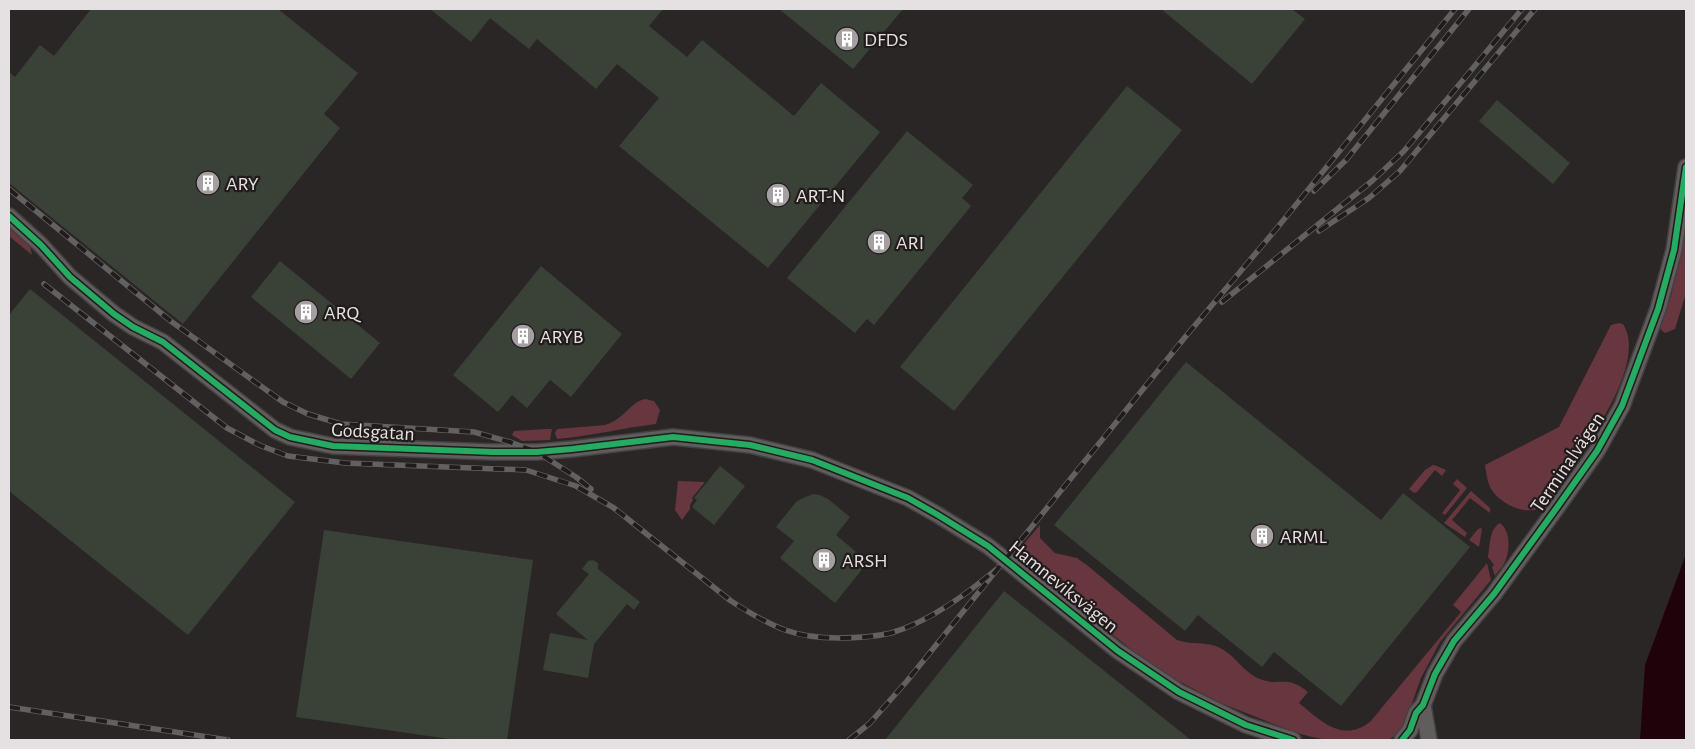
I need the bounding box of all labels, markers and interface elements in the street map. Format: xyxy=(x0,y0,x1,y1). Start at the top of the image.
building icon: DFDS xyxy=(834,26,860,52)
place label: DFDS xyxy=(864,30,908,50)
building icon: ARY xyxy=(195,170,221,196)
place label: ARY xyxy=(226,174,259,194)
building icon: ART-N xyxy=(765,182,791,208)
place label: ART-N xyxy=(796,186,846,206)
building icon: ARI xyxy=(866,229,892,255)
place label: ARI xyxy=(896,233,924,253)
building icon: ARQ xyxy=(293,299,319,325)
place label: ARQ xyxy=(324,303,361,323)
building icon: ARYB xyxy=(510,323,536,349)
place label: ARYB xyxy=(540,327,583,347)
street label: Terminalvägen xyxy=(1527,409,1609,516)
street label: Godsgatan xyxy=(331,420,415,444)
building icon: ARML xyxy=(1249,523,1275,549)
place label: ARML xyxy=(1280,527,1327,547)
street label: Hamneviksvägen xyxy=(1005,537,1122,637)
building icon: ARSH xyxy=(811,547,837,573)
place label: ARSH xyxy=(842,551,888,571)

